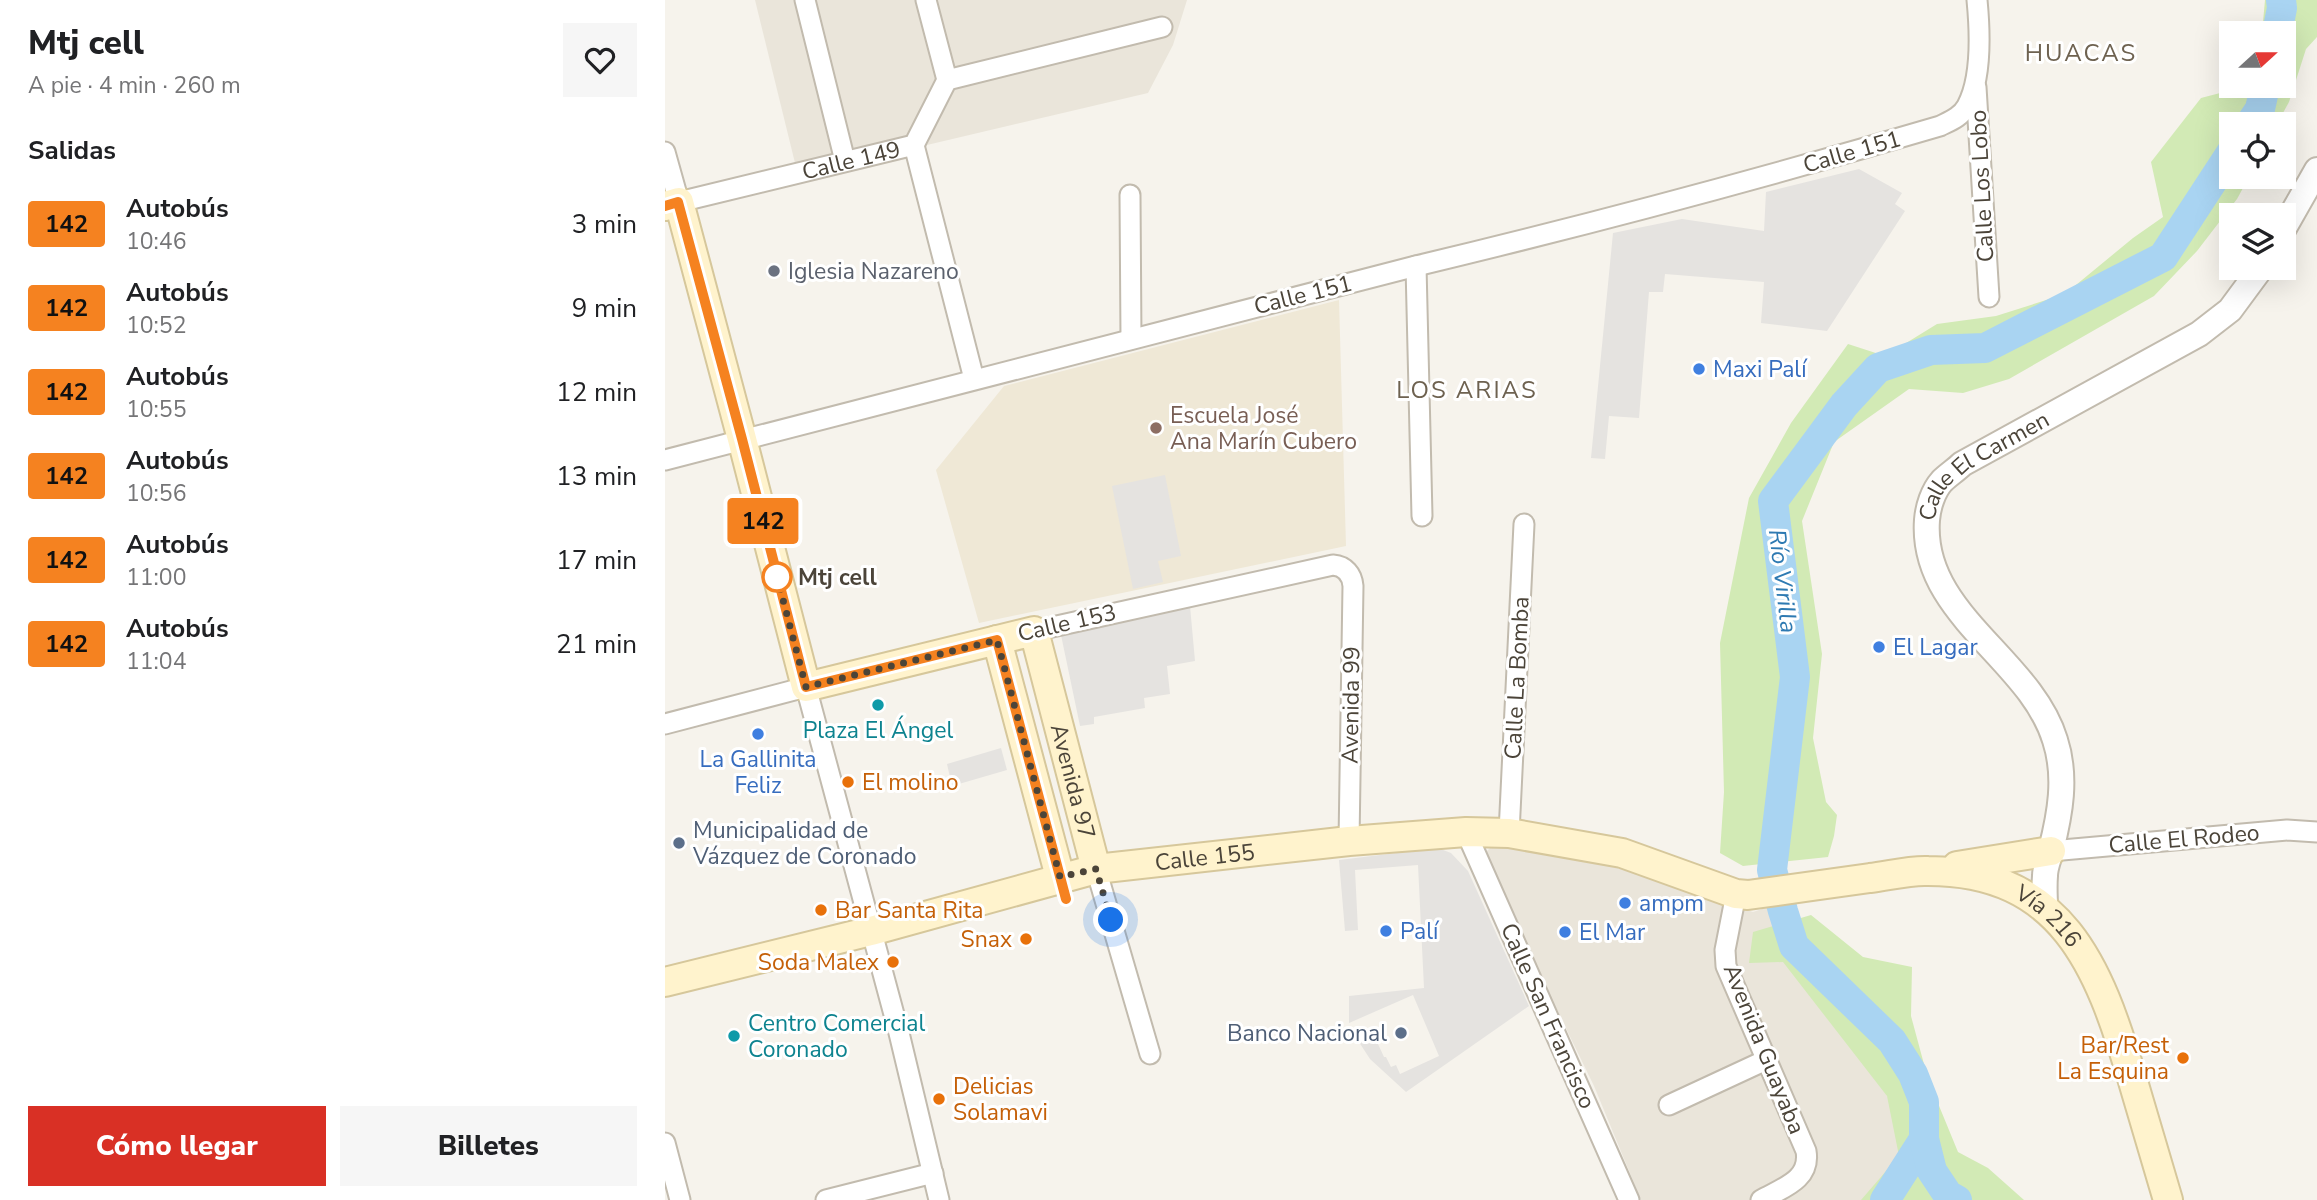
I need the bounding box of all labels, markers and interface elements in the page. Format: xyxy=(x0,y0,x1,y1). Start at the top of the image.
text: Mtj cell xyxy=(28,21,144,66)
north arrow xyxy=(2219,21,2296,98)
map controls xyxy=(2219,21,2296,280)
button: heart xyxy=(563,23,637,97)
district label: HUACAS xyxy=(2025,37,2137,69)
text: A pie · 4 min · 260 m xyxy=(28,70,241,101)
street label: Calle Los Lobo xyxy=(1963,109,2001,263)
button: locate xyxy=(2219,112,2296,189)
street label: Calle 151 xyxy=(1799,123,1905,181)
text: Salidas xyxy=(28,133,116,168)
street label: Calle 149 xyxy=(799,133,904,187)
text: Autobús xyxy=(126,191,229,226)
button: layers xyxy=(2219,203,2296,280)
text: 3 min xyxy=(572,207,637,242)
text: 142 xyxy=(45,208,88,240)
text: 10:46 xyxy=(126,226,186,257)
place label: Iglesia Nazareno xyxy=(788,256,959,287)
marker: Iglesia Nazareno xyxy=(766,263,782,279)
street label: Calle 151 xyxy=(1251,268,1355,322)
text: Autobús xyxy=(126,275,229,310)
text: 9 min xyxy=(572,291,637,326)
text: 142 xyxy=(45,292,88,324)
text: 10:52 xyxy=(126,310,186,341)
place label: Maxi Palí xyxy=(1713,354,1808,385)
text: Autobús xyxy=(126,359,229,394)
marker: Maxi Palí xyxy=(1691,361,1707,377)
district label: LOS ARIAS xyxy=(1396,374,1538,406)
text: 12 min xyxy=(556,375,637,410)
text: 142 xyxy=(45,376,88,408)
text: 10:55 xyxy=(126,394,186,425)
place label: Escuela José Ana Marín Cubero xyxy=(1170,400,1357,457)
street label: Calle El Carmen xyxy=(1911,404,2055,523)
marker: Escuela José Ana Marín Cubero xyxy=(1148,420,1164,436)
text: Autobús xyxy=(126,443,229,478)
text: 13 min xyxy=(556,459,637,494)
text: 142 xyxy=(45,460,88,492)
text: 10:56 xyxy=(126,478,186,509)
line badge: 142 xyxy=(723,498,803,544)
text: 142 xyxy=(741,505,785,537)
text: Autobús xyxy=(126,527,229,562)
water label: Río Virilla xyxy=(1761,527,1805,635)
text: 17 min xyxy=(556,543,637,578)
text: 142 xyxy=(45,544,88,576)
text: 11:00 xyxy=(126,562,186,593)
marker: Mtj cell xyxy=(762,562,792,592)
place label: Mtj cell xyxy=(798,562,877,593)
street label: Calle La Bomba xyxy=(1497,596,1537,760)
street label: Calle 153 xyxy=(1015,597,1119,649)
text: Autobús xyxy=(126,611,229,646)
text: 21 min xyxy=(556,627,637,662)
text: 142 xyxy=(45,628,88,660)
place label: El Lagar xyxy=(1893,632,1978,663)
marker: El Lagar xyxy=(1871,639,1887,655)
text: 11:04 xyxy=(126,646,186,677)
street label: Avenida 99 xyxy=(1334,646,1368,764)
marker: Plaza El Ángel xyxy=(870,697,886,713)
place label: Plaza El Ángel xyxy=(803,715,954,746)
street label: Avenida 97 xyxy=(1043,720,1103,842)
marker: La Gallinita Feliz xyxy=(750,726,766,742)
place label: La Gallinita Feliz xyxy=(699,744,817,801)
place label: El molino xyxy=(862,767,959,798)
marker: El molino xyxy=(840,774,856,790)
place label: Municipalidad de Vázquez de Coronado xyxy=(692,815,917,872)
street label: Calle El Rodeo xyxy=(2107,817,2261,861)
marker: Municipalidad de Vázquez de Coronado xyxy=(671,835,687,851)
street label: Calle 155 xyxy=(1153,836,1256,878)
street label: Vía 216 xyxy=(2009,876,2089,953)
place label: ampm xyxy=(1639,888,1704,919)
place label: Bar Santa Rita xyxy=(835,895,983,926)
marker: ampm xyxy=(1617,895,1633,911)
marker: Bar Santa Rita xyxy=(813,902,829,918)
your location xyxy=(1093,902,1128,937)
place label: Palí xyxy=(1400,916,1440,947)
place label: El Mar xyxy=(1579,917,1646,948)
street label: Calle San Francisco xyxy=(1493,918,1603,1114)
marker: Palí xyxy=(1378,923,1394,939)
place label: Snax xyxy=(961,924,1012,955)
marker: El Mar xyxy=(1557,924,1573,940)
marker: Snax xyxy=(1018,931,1034,947)
place label: Soda Malex xyxy=(758,947,879,978)
marker: Soda Malex xyxy=(885,954,901,970)
street label: Avenida Guayaba xyxy=(1716,959,1812,1139)
place label: Centro Comercial Coronado xyxy=(748,1008,925,1065)
place label: Banco Nacional xyxy=(1227,1018,1387,1049)
marker: Banco Nacional xyxy=(1393,1025,1409,1041)
marker: Centro Comercial Coronado xyxy=(726,1028,742,1044)
place label: Bar/Rest La Esquina xyxy=(2057,1030,2170,1087)
marker: Bar/Rest La Esquina xyxy=(2175,1050,2191,1066)
place label: Delicias Solamavi xyxy=(953,1071,1048,1128)
marker: Delicias Solamavi xyxy=(931,1091,947,1107)
button: Cómo llegar xyxy=(28,1106,326,1186)
button: Billetes xyxy=(340,1106,637,1186)

